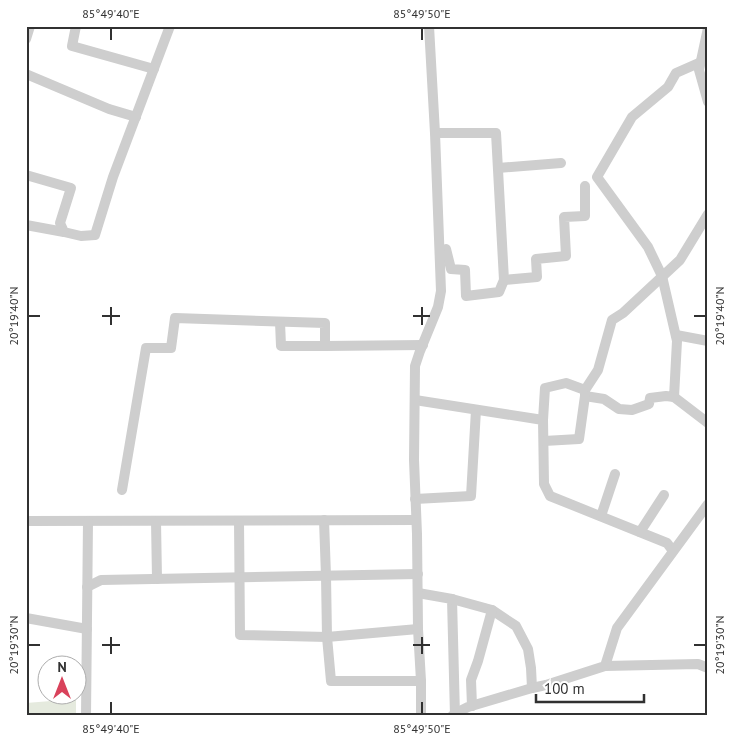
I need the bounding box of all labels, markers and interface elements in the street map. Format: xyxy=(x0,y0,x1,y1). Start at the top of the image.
text: 85°49'40"E xyxy=(82,6,140,21)
text: 85°49'50"E xyxy=(393,6,451,21)
text: 20°19'40"N xyxy=(6,286,21,346)
text: 20°19'40"N xyxy=(712,286,727,346)
text: 20°19'30"N xyxy=(6,615,21,675)
text: 20°19'30"N xyxy=(712,615,727,675)
north arrow xyxy=(38,654,88,704)
text: N xyxy=(57,658,67,676)
scale bar xyxy=(536,672,644,704)
text: 100 m xyxy=(544,679,585,698)
text: 85°49'40"E xyxy=(82,721,140,736)
text: 85°49'50"E xyxy=(393,721,451,736)

